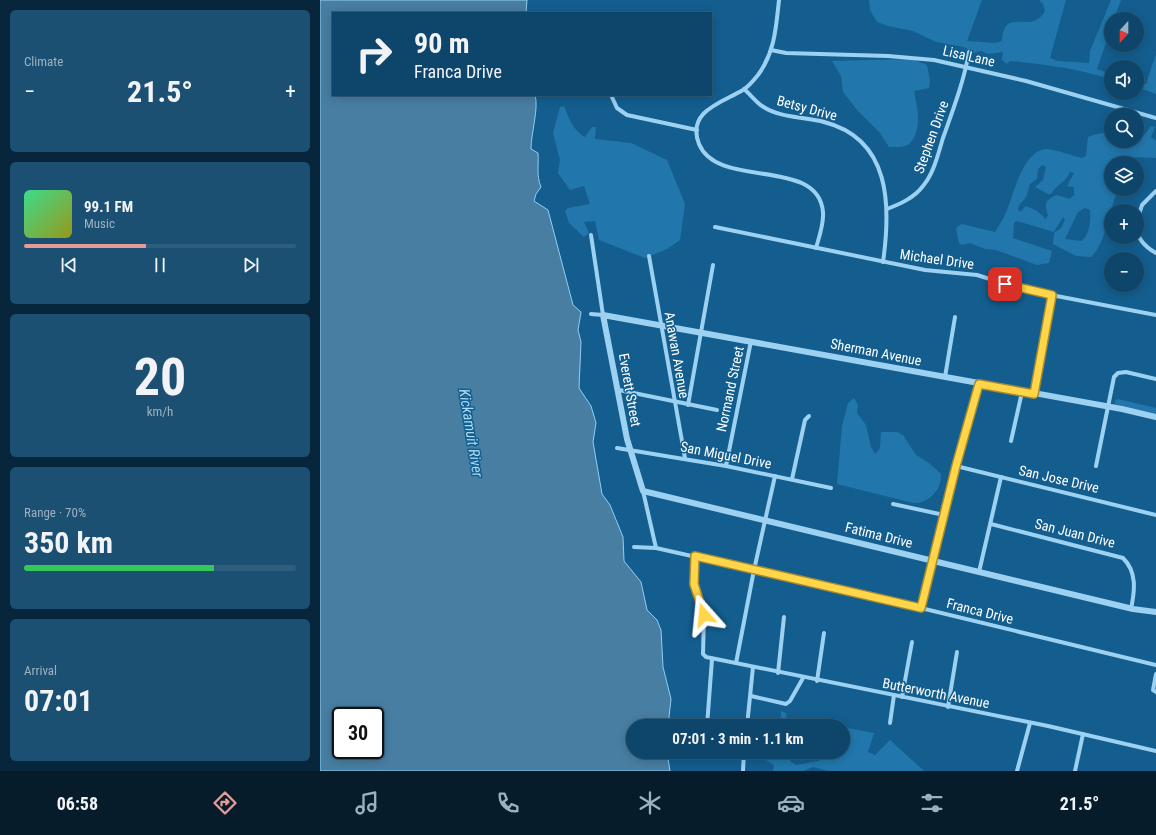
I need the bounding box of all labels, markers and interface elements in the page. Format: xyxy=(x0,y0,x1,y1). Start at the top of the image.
north arrow xyxy=(1104,12,1144,52)
map controls xyxy=(1104,12,1144,292)
text: 90 m xyxy=(414,27,470,60)
icon: right xyxy=(348,28,400,80)
street label: Lisa Lane xyxy=(941,42,997,70)
text: Climate xyxy=(24,54,63,69)
button: sound xyxy=(1104,60,1144,100)
text: Franca Drive xyxy=(414,61,502,82)
text: 21.5° xyxy=(127,74,193,109)
text: − xyxy=(24,79,35,104)
text: + xyxy=(285,79,296,104)
street label: Betsy Drive xyxy=(775,92,839,124)
street label: Stephen Drive xyxy=(910,98,952,176)
button: search xyxy=(1104,108,1144,148)
button: layers xyxy=(1104,156,1144,196)
text: 99.1 FM xyxy=(84,198,133,216)
button: + xyxy=(1104,204,1144,244)
text: Music xyxy=(84,216,115,231)
street label: Michael Drive xyxy=(899,246,975,272)
button: − xyxy=(1104,252,1144,292)
icon: previous xyxy=(58,254,80,276)
icon: pause xyxy=(149,254,171,276)
icon: next xyxy=(240,254,262,276)
pin xyxy=(988,267,1022,301)
icon: arrive xyxy=(994,273,1016,295)
street label: Anawan Avenue xyxy=(662,310,693,400)
street label: Sherman Avenue xyxy=(829,335,923,369)
street label: Normand Street xyxy=(713,345,747,433)
text: 20 xyxy=(134,347,186,408)
street label: Everett Street xyxy=(616,352,644,428)
water label: Kickamuit River xyxy=(455,388,487,479)
text: km/h xyxy=(147,404,173,419)
street label: San Miguel Drive xyxy=(679,438,773,472)
street label: San Jose Drive xyxy=(1017,462,1101,496)
text: Range · 70% xyxy=(24,505,86,520)
street label: San Juan Drive xyxy=(1033,515,1117,551)
street label: Fatima Drive xyxy=(844,519,915,551)
text: 350 km xyxy=(24,525,113,560)
position arrow xyxy=(683,594,725,636)
street label: Franca Drive xyxy=(945,595,1016,627)
text: Arrival xyxy=(24,663,57,678)
street label: Butterworth Avenue xyxy=(881,675,991,711)
text: 07:01 xyxy=(24,683,93,718)
speed limit sign: 30 xyxy=(332,707,384,759)
text: 07:01 · 3 min · 1.1 km xyxy=(672,730,804,748)
icon: directions xyxy=(211,789,239,817)
icon: music xyxy=(353,789,381,817)
icon: phone xyxy=(494,789,522,817)
icon: climate xyxy=(636,789,664,817)
icon: car xyxy=(777,789,805,817)
icon: filters xyxy=(918,789,946,817)
text: 06:58 xyxy=(57,793,98,814)
text: 21.5° xyxy=(1060,793,1099,814)

